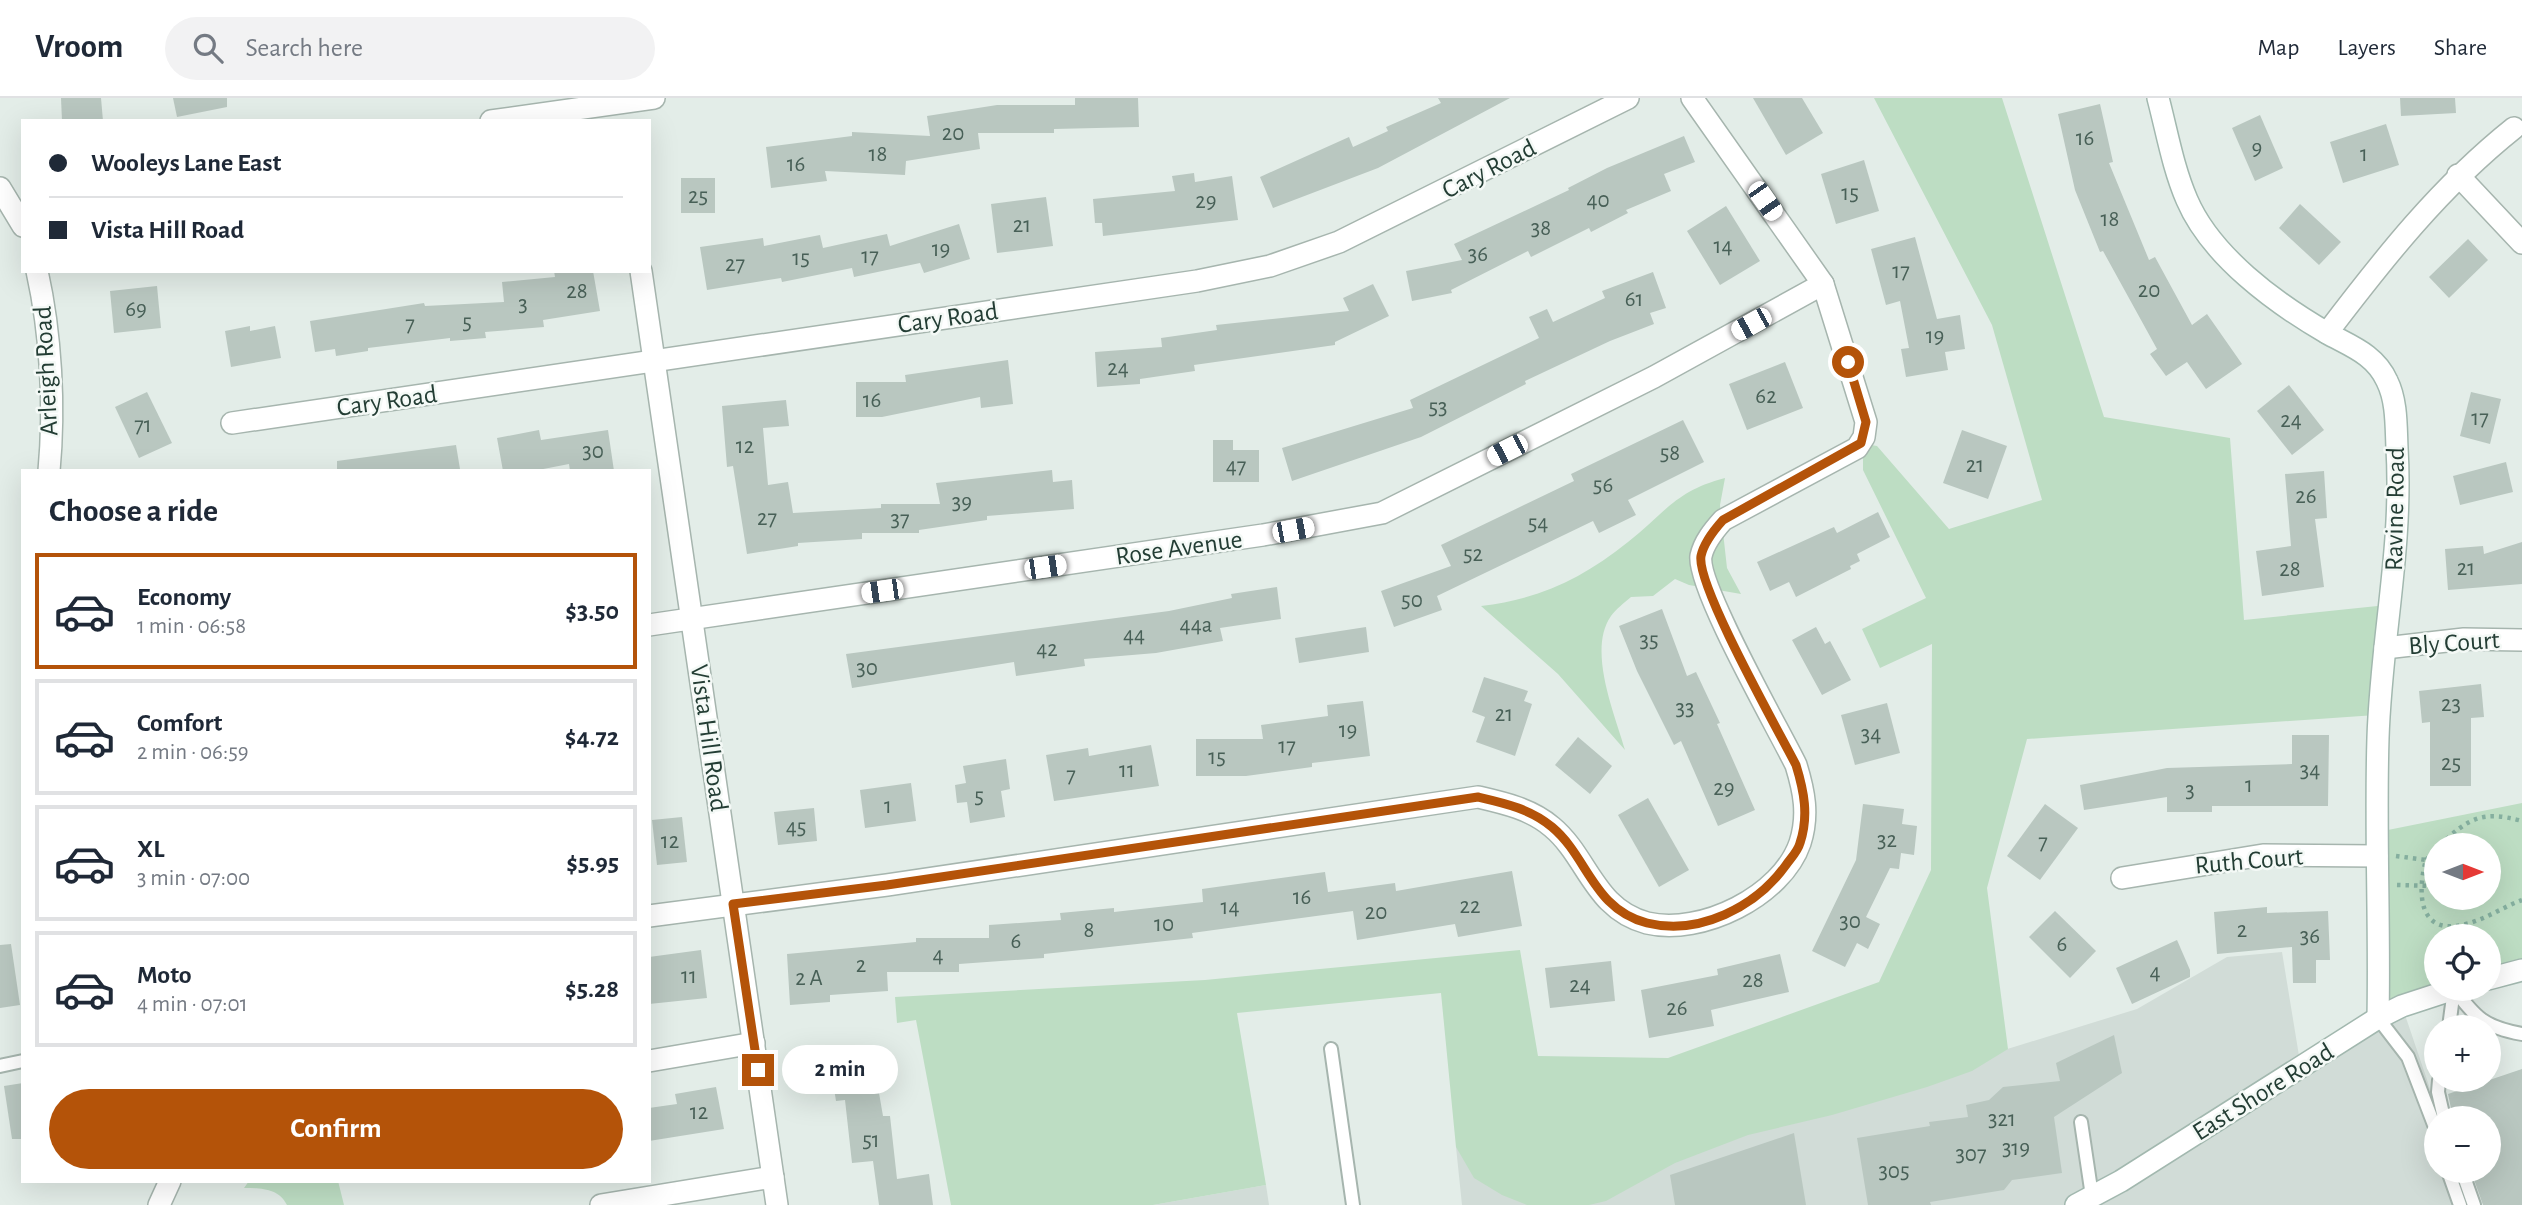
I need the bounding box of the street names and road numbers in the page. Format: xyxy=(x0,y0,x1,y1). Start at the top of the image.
street label: Cary Road xyxy=(1438,134,1540,204)
street label: Cary Road xyxy=(896,298,1000,338)
street label: Arleigh Road xyxy=(30,305,62,437)
street label: Cary Road xyxy=(335,381,439,421)
street label: Ravine Road xyxy=(2381,447,2409,571)
street label: Rose Avenue xyxy=(1114,526,1244,570)
street label: Bly Court xyxy=(2408,627,2500,659)
street label: Vista Hill Road xyxy=(686,663,732,813)
street label: Ruth Court xyxy=(2194,843,2304,879)
street label: East Shore Road xyxy=(2188,1038,2338,1146)

